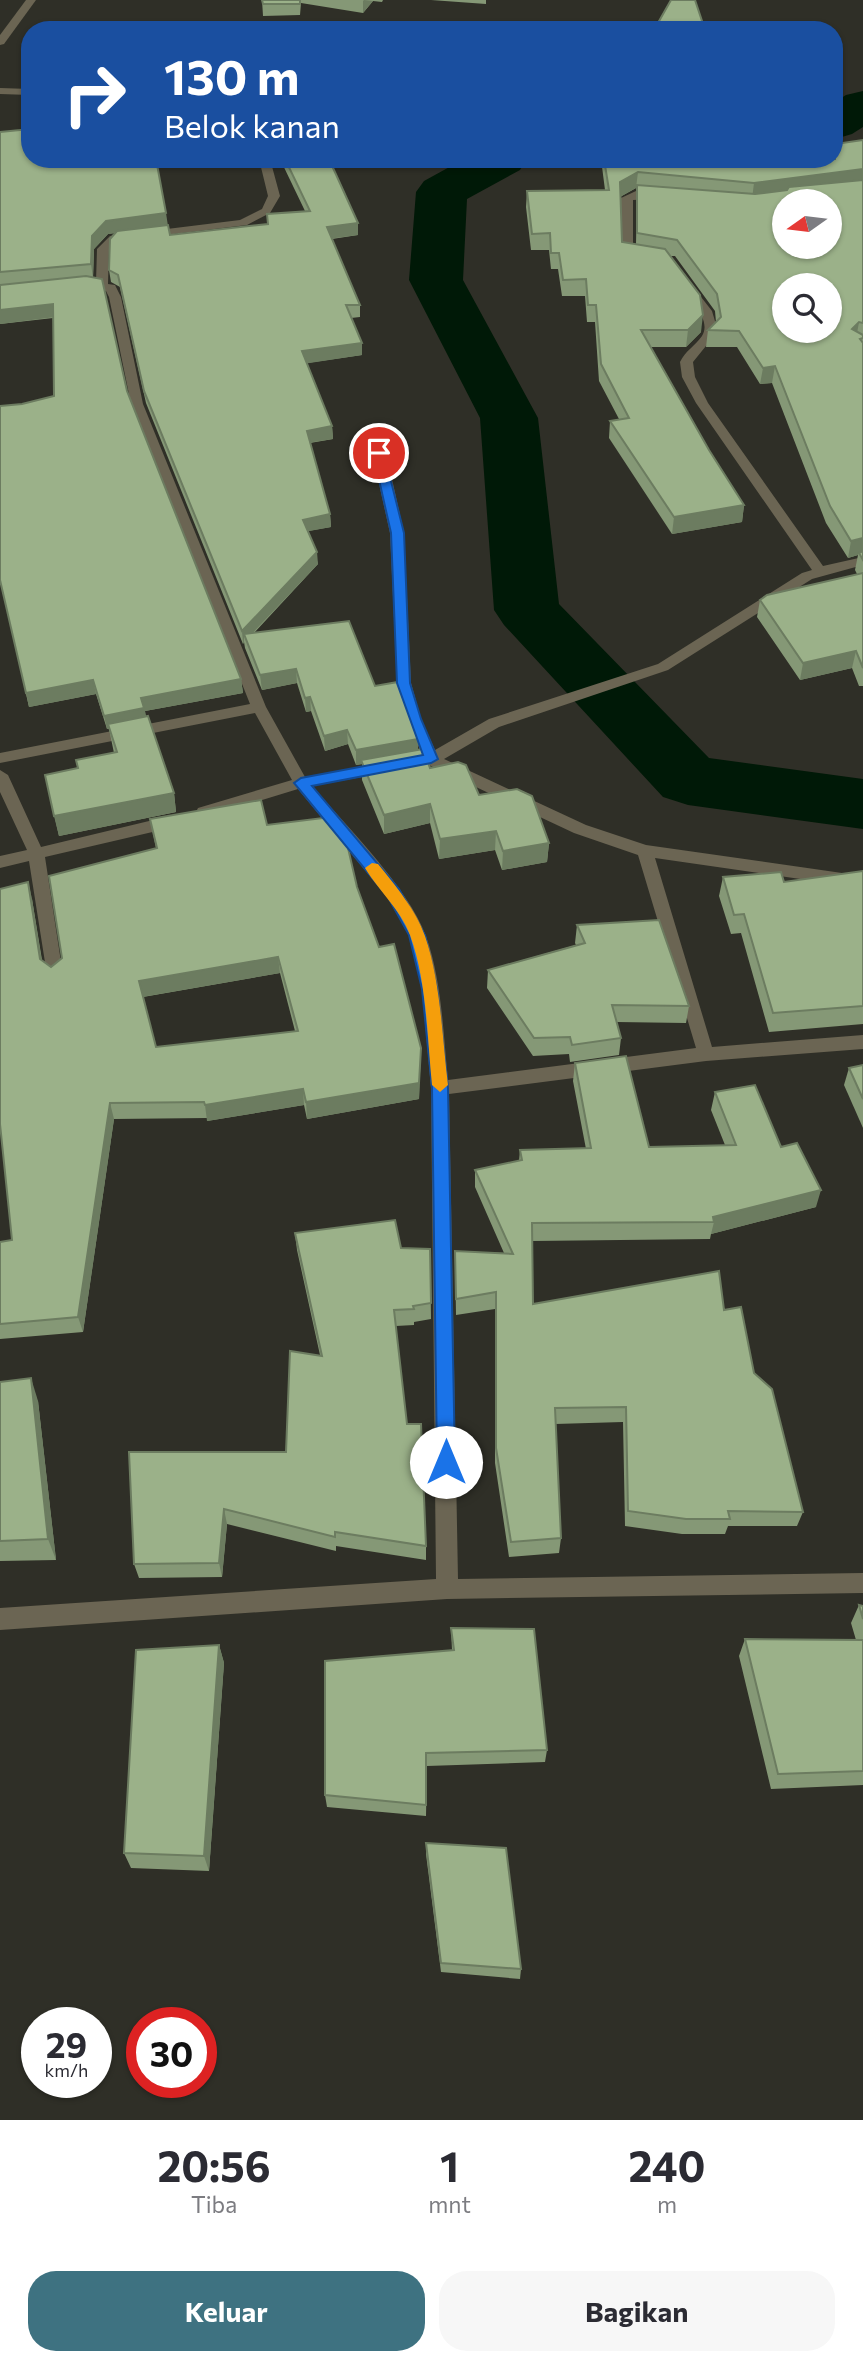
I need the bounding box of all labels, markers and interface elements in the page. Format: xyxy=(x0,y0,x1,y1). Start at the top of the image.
text: 130 m xyxy=(164,45,299,105)
icon: right xyxy=(49,49,140,140)
text: Belok kanan xyxy=(164,105,340,145)
north arrow xyxy=(772,189,842,259)
map controls xyxy=(772,189,842,343)
button: search xyxy=(772,273,842,343)
pin xyxy=(349,423,409,483)
icon: arrive xyxy=(360,434,398,472)
position arrow xyxy=(409,1425,483,1499)
speed limit sign: 30 xyxy=(126,2007,217,2098)
text: 29 xyxy=(46,2022,87,2065)
text: km/h xyxy=(45,2059,88,2081)
text: 20:56 xyxy=(158,2139,271,2191)
text: 1 xyxy=(440,2139,459,2191)
text: 240 xyxy=(628,2139,705,2191)
text: Tiba xyxy=(191,2190,237,2218)
text: mnt xyxy=(428,2190,471,2218)
text: m xyxy=(657,2190,677,2218)
button: Keluar xyxy=(28,2271,425,2351)
button: Bagikan xyxy=(439,2271,835,2351)

